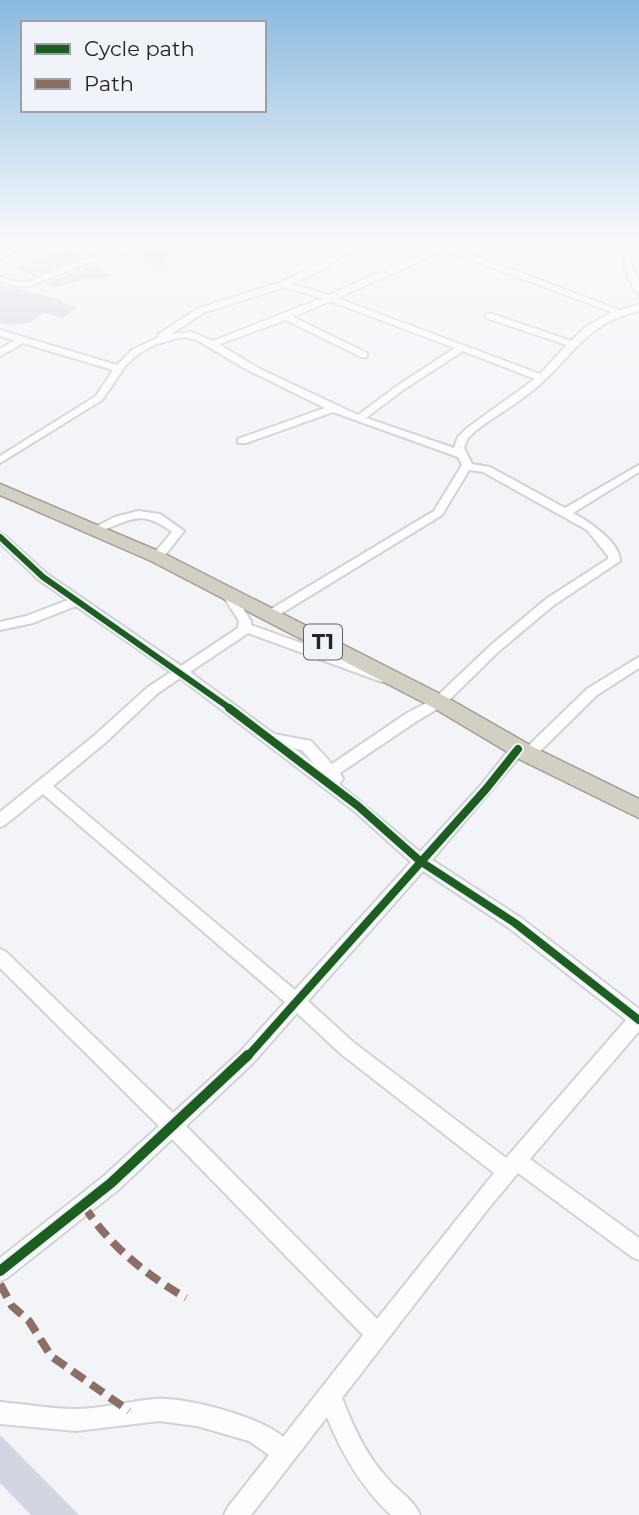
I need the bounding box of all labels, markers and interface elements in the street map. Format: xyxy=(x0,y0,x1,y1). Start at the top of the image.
legend xyxy=(21,21,266,112)
text: Cycle path xyxy=(84,36,195,61)
text: Path xyxy=(84,71,134,96)
road number: T1 xyxy=(304,624,342,660)

